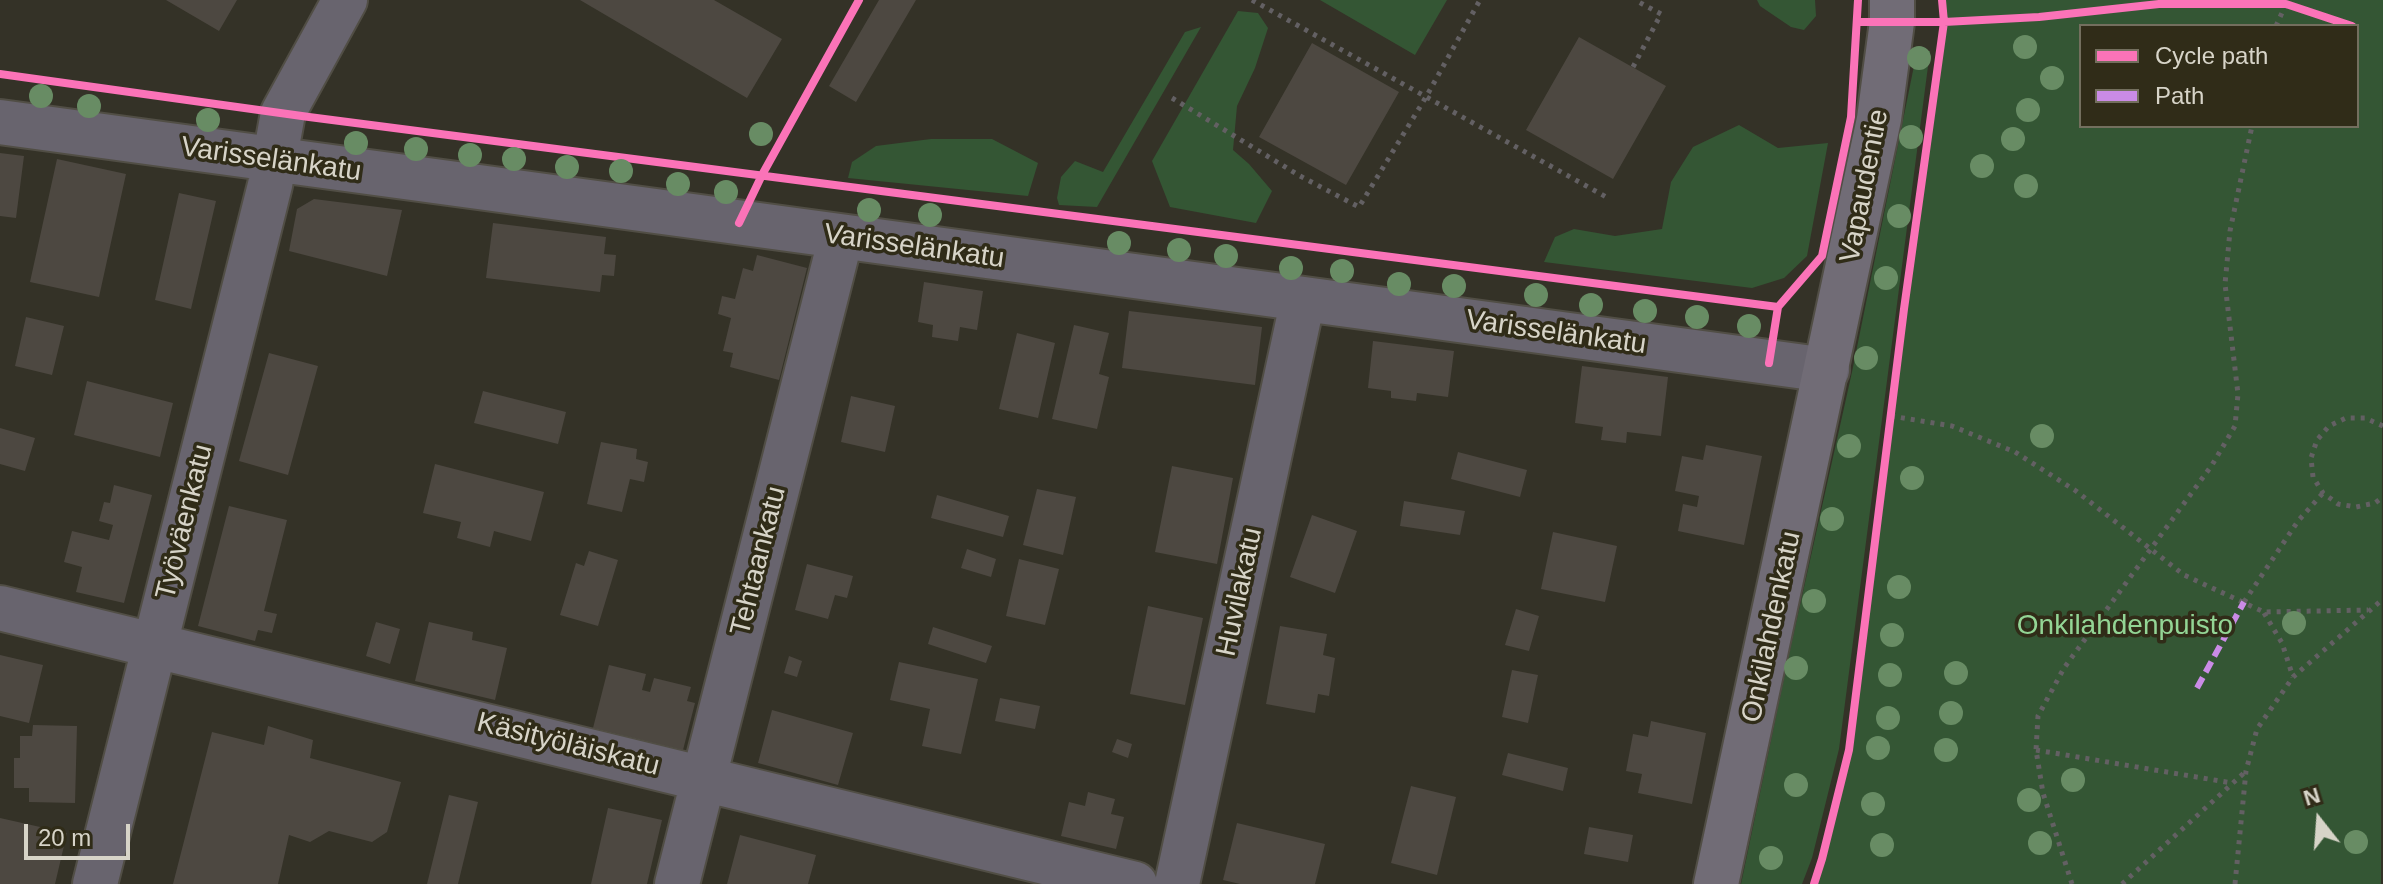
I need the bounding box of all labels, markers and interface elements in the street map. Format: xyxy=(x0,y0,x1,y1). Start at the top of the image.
legend xyxy=(2079,24,2359,128)
text: Cycle path xyxy=(2155,42,2268,69)
text: Path xyxy=(2155,82,2204,109)
street label: Vapaudentie xyxy=(1834,107,1896,265)
street label: Varisselänkatu xyxy=(179,131,363,189)
street label: Varisselänkatu xyxy=(822,218,1006,276)
street label: Varisselänkatu xyxy=(1464,304,1648,362)
street label: Työväenkatu xyxy=(149,441,221,603)
street label: Tehtaankatu xyxy=(724,483,794,639)
street label: Huvilakatu xyxy=(1210,525,1270,659)
street label: Onkilahdenkatu xyxy=(1735,528,1809,726)
park label: Onkilahdenpuisto xyxy=(2017,609,2233,643)
street label: Käsityöläiskatu xyxy=(473,706,663,784)
north arrow xyxy=(2279,780,2359,860)
text: N xyxy=(2301,782,2323,811)
scale bar xyxy=(28,808,134,858)
text: 20 m xyxy=(38,824,91,851)

